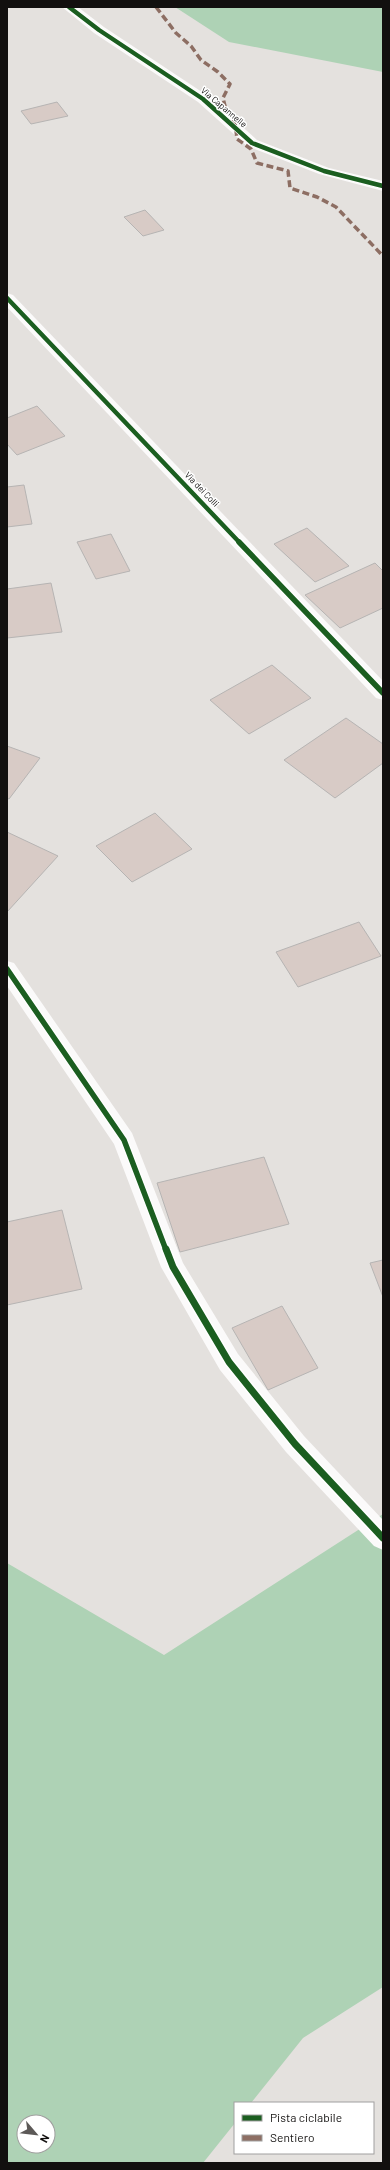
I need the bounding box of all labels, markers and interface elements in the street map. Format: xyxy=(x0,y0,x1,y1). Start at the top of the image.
street label: Via Capannelle xyxy=(199,84,249,130)
street label: Via dei Colli xyxy=(183,469,221,509)
legend xyxy=(234,2102,374,2154)
text: Pista ciclabile xyxy=(270,2110,342,2124)
north arrow xyxy=(16,2114,56,2154)
text: Sentiero xyxy=(270,2130,315,2144)
text: N xyxy=(38,2133,53,2145)

